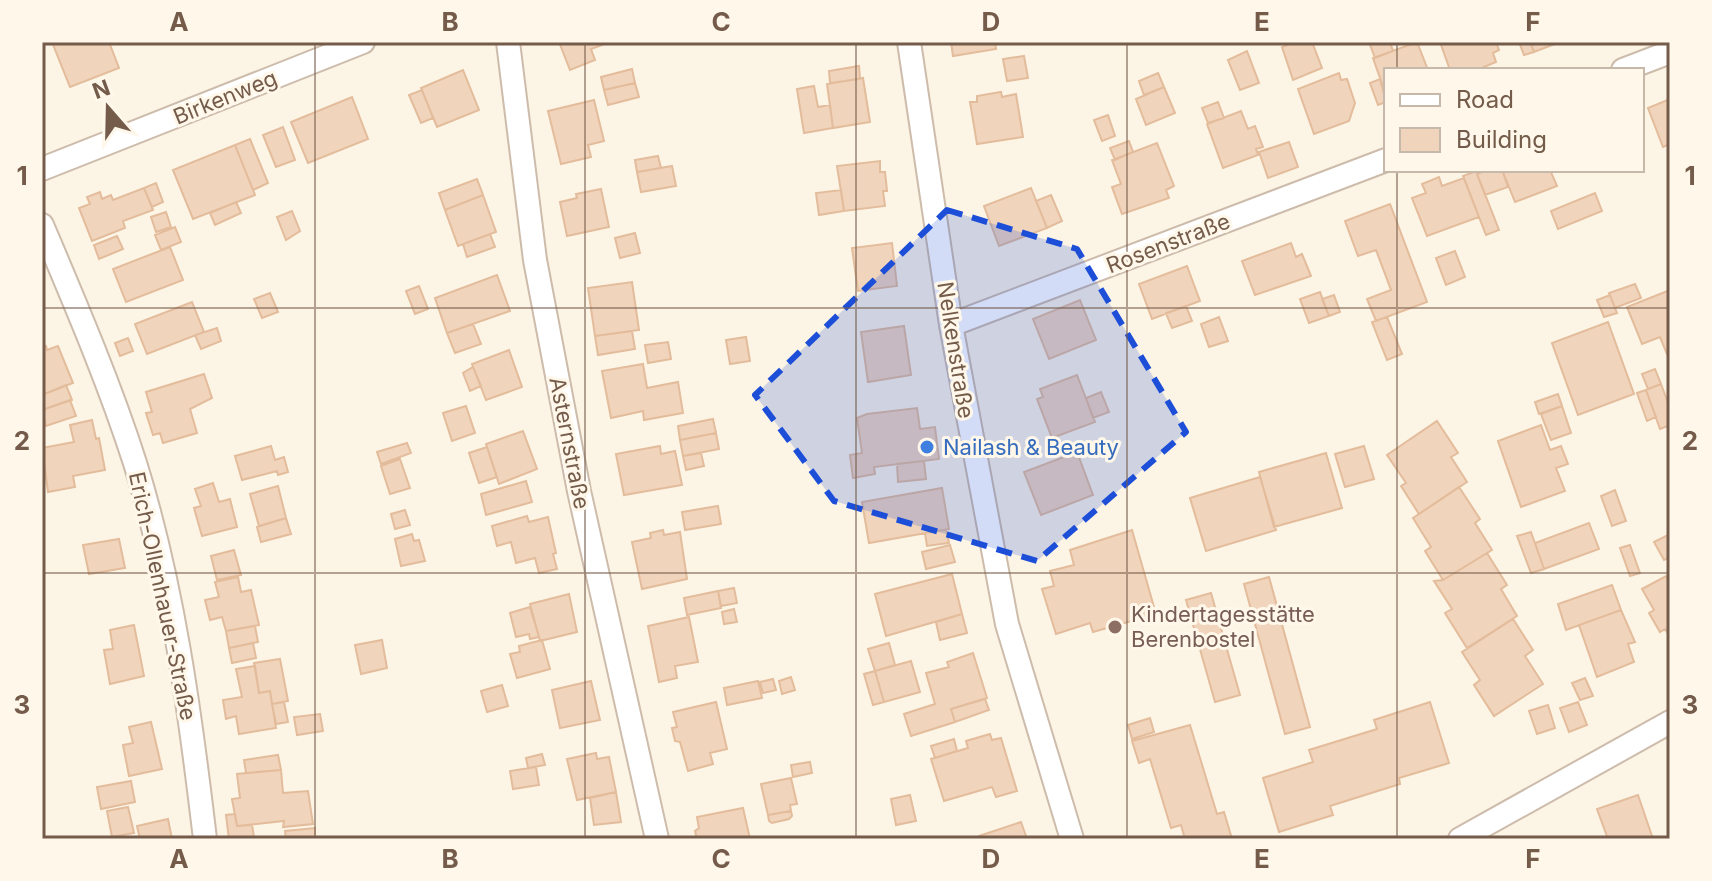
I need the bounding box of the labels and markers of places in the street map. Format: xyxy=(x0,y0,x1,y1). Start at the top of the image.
place label: Nailash & Beauty xyxy=(943,434,1119,460)
marker: Nailash & Beauty xyxy=(918,438,936,456)
place label: Kindertagesstätte Berenbostel xyxy=(1131,601,1315,652)
marker: Kindertagesstätte Berenbostel xyxy=(1106,618,1124,636)

